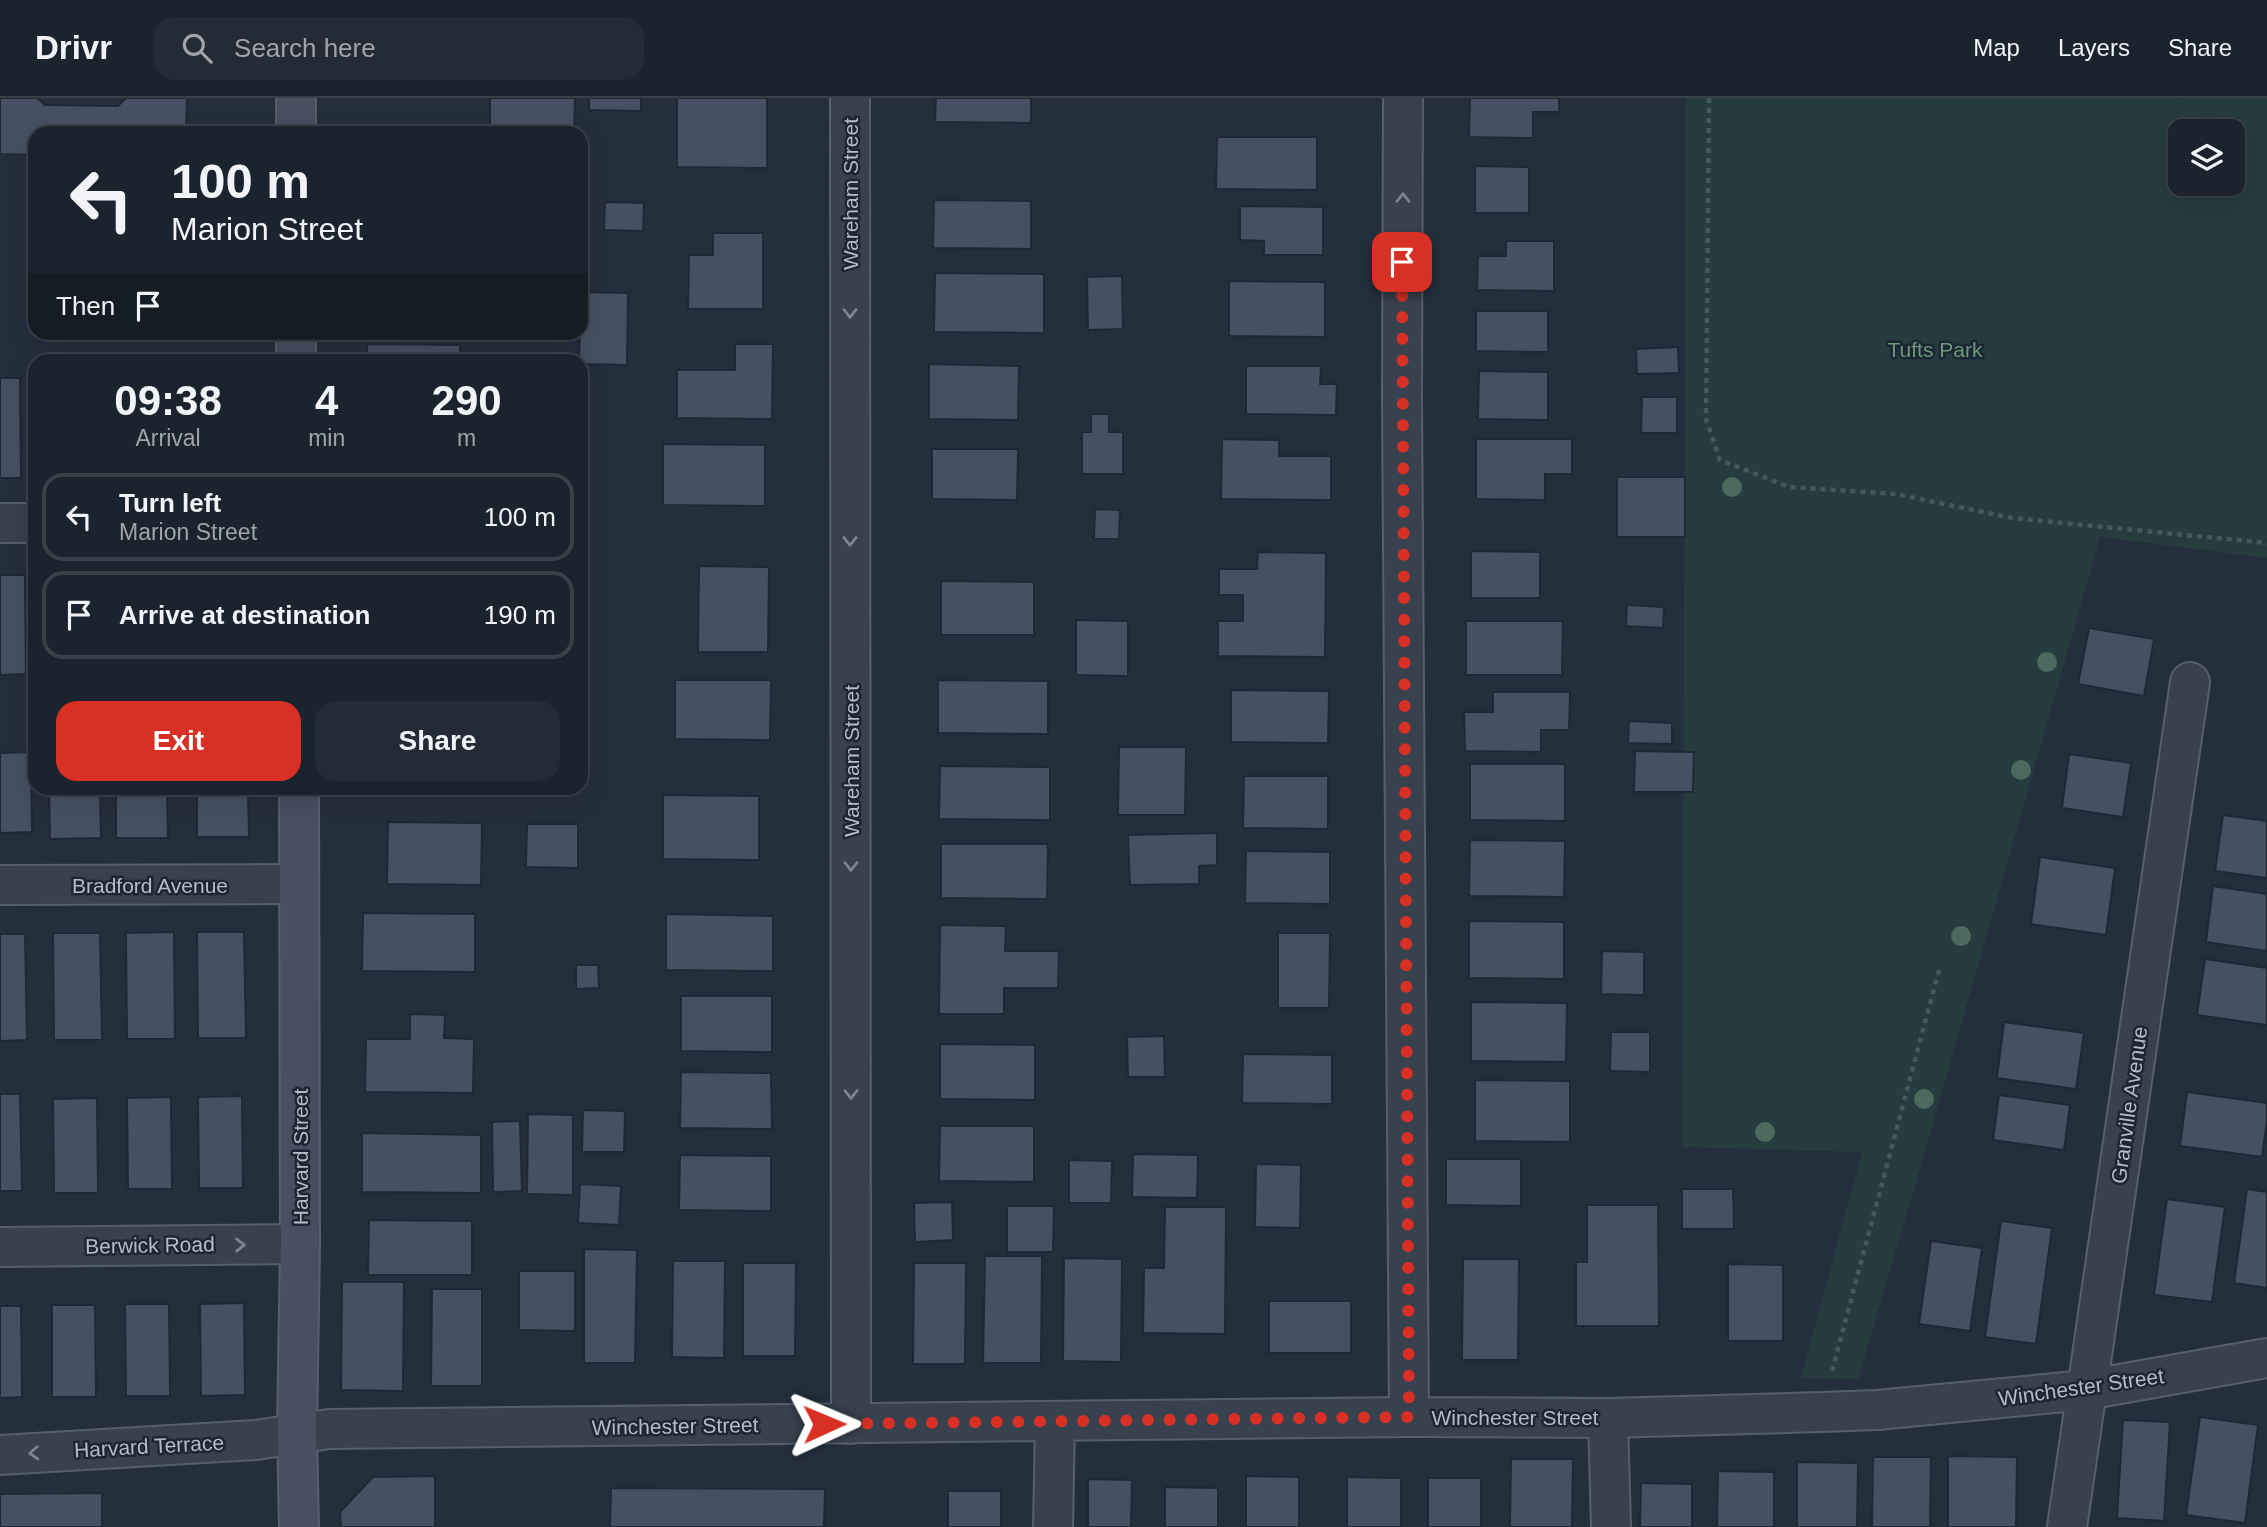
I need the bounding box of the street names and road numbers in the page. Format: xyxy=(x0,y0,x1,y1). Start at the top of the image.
street label: Wareham Street xyxy=(839,118,862,270)
street label: Wareham Street xyxy=(840,685,863,837)
street label: Bradford Avenue xyxy=(72,874,228,897)
street label: Granville Avenue xyxy=(2107,1025,2151,1185)
street label: Harvard Street xyxy=(289,1089,312,1225)
street label: Berwick Road xyxy=(85,1232,215,1258)
street label: Winchester Street xyxy=(1997,1364,2165,1410)
street label: Winchester Street xyxy=(1432,1406,1599,1429)
street label: Winchester Street xyxy=(591,1413,759,1439)
street label: Harvard Terrace xyxy=(73,1431,225,1461)

